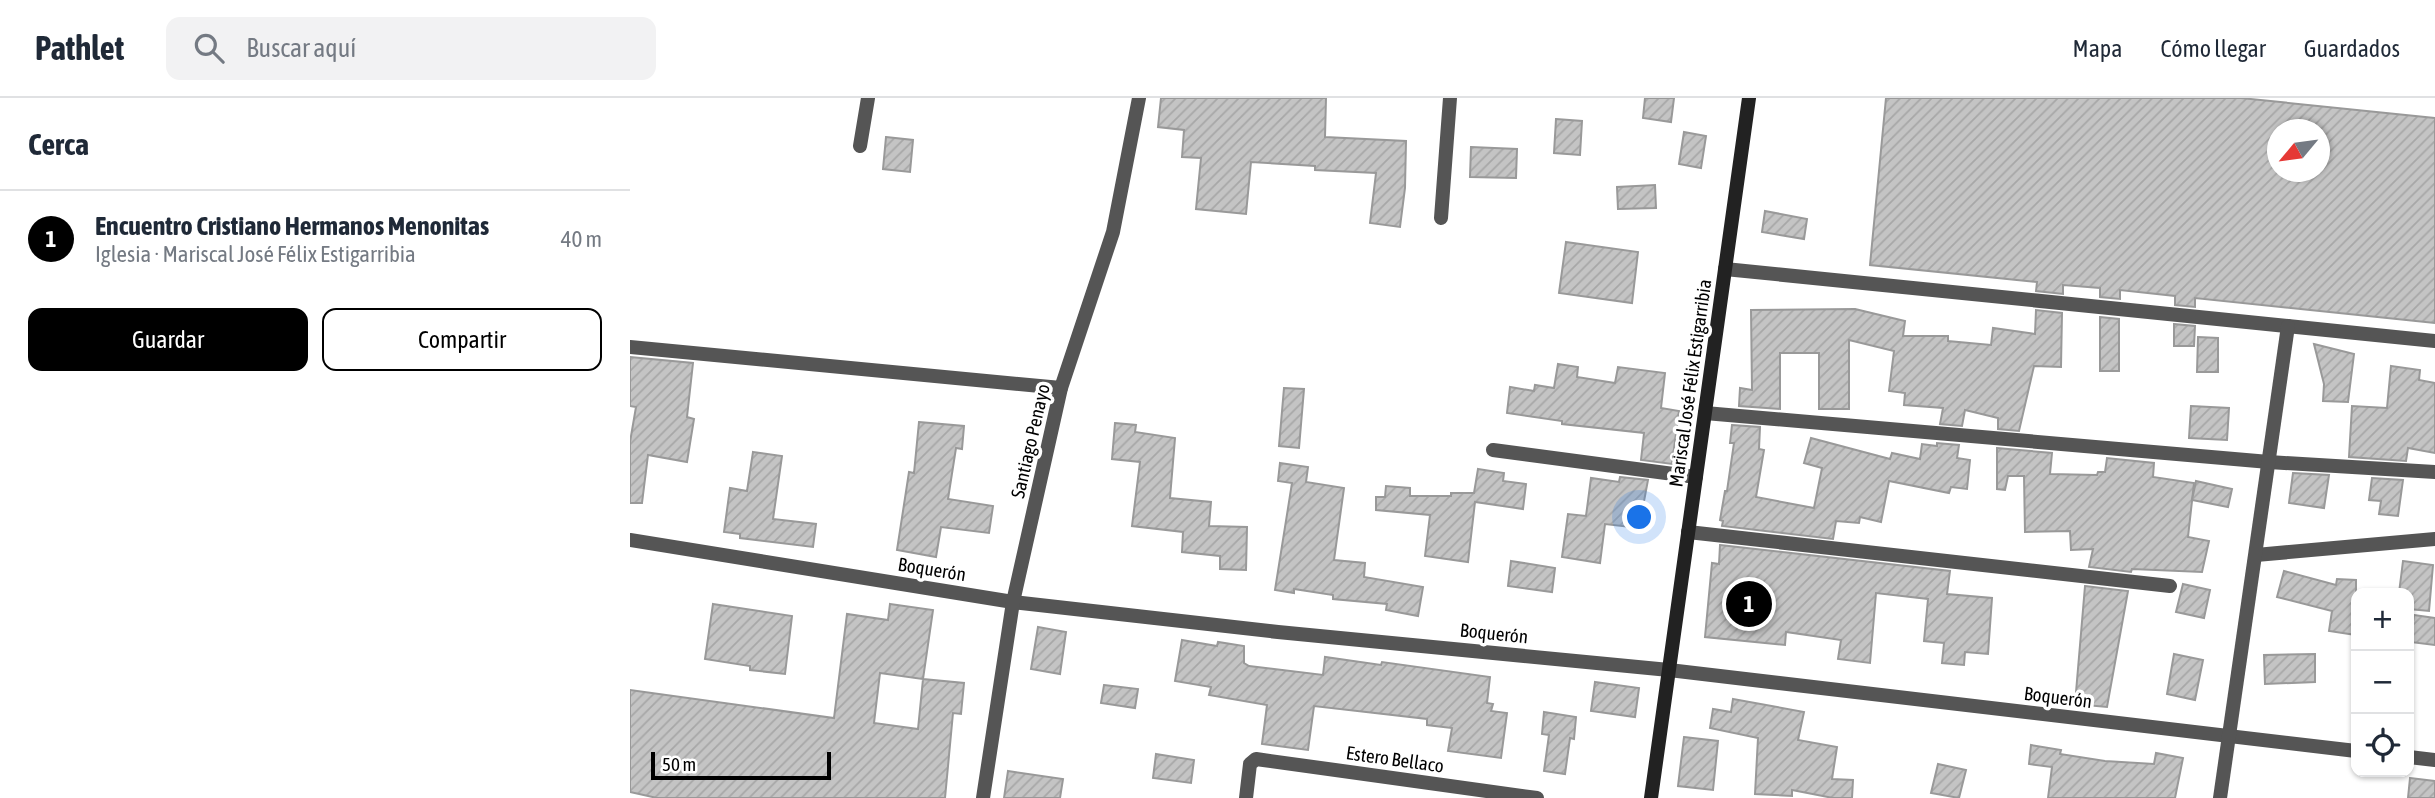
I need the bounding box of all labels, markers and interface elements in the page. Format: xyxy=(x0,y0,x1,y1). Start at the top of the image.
search box xyxy=(166,17,656,80)
text: Pathlet xyxy=(35,29,124,67)
icon: search xyxy=(190,29,228,67)
text: Buscar aquí xyxy=(246,33,356,63)
text: Mapa xyxy=(2073,35,2122,62)
text: Cómo llegar xyxy=(2160,35,2266,62)
text: Guardados xyxy=(2304,35,2400,62)
north arrow xyxy=(2267,119,2330,182)
text: Cerca xyxy=(28,127,89,161)
text: Encuentro Cristiano Hermanos Menonitas xyxy=(95,211,489,241)
text: 1 xyxy=(46,226,56,252)
text: 40 m xyxy=(561,226,602,252)
text: Iglesia · Mariscal José Félix Estigarribia xyxy=(95,241,416,267)
street label: Mariscal José Félix Estigarribia xyxy=(1665,278,1715,488)
button: Guardar xyxy=(28,308,308,371)
button: Compartir xyxy=(322,308,602,371)
street label: Santiago Penayo xyxy=(1006,382,1054,500)
your location xyxy=(1622,500,1656,534)
street label: Boquerón xyxy=(896,553,968,585)
pin: 1 xyxy=(1726,578,1772,630)
map controls xyxy=(2351,588,2414,777)
button: + xyxy=(2351,588,2414,651)
street label: Boquerón xyxy=(1459,618,1529,648)
button: − xyxy=(2351,651,2414,714)
street label: Boquerón xyxy=(2023,682,2093,712)
button: locate xyxy=(2351,714,2414,777)
street label: Estero Bellaco xyxy=(1345,741,1445,777)
scale bar xyxy=(651,749,831,781)
text: 50 m xyxy=(662,753,696,775)

